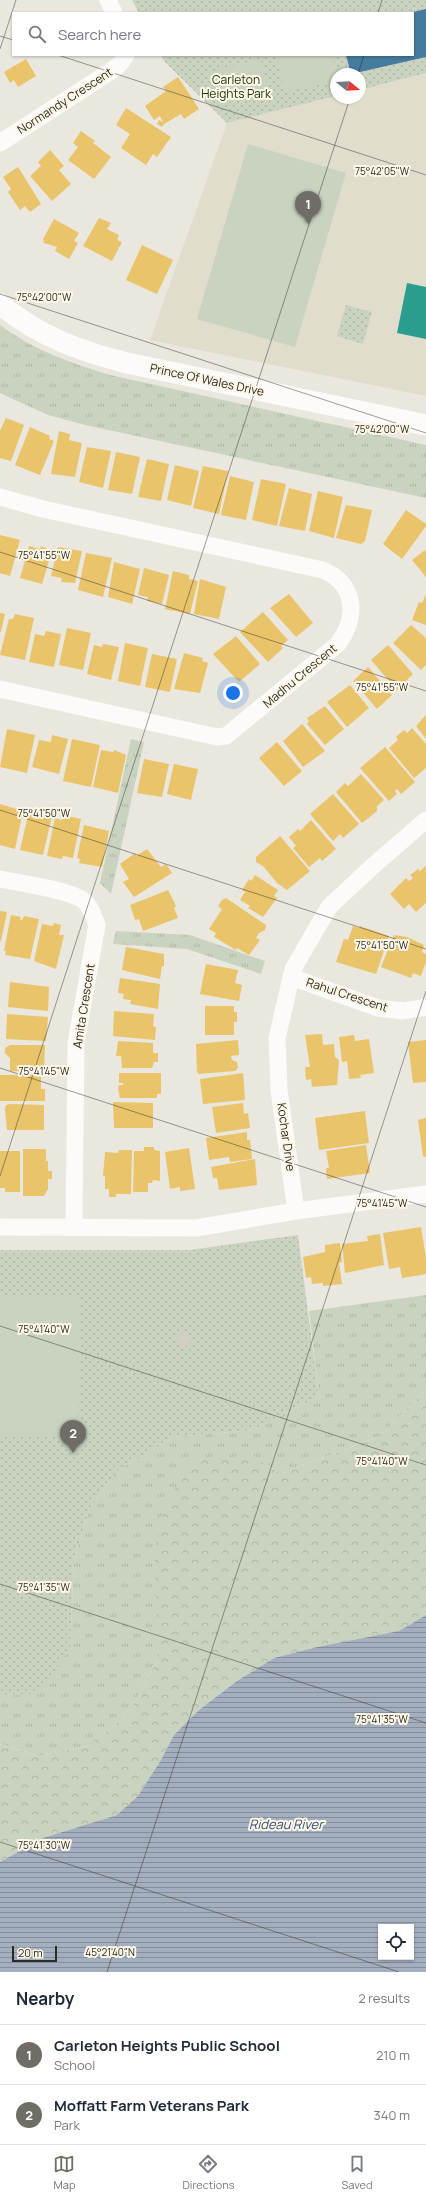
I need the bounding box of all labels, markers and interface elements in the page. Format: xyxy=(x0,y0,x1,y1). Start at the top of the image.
search box xyxy=(12,12,414,56)
icon: search xyxy=(26,23,48,45)
text: Search here xyxy=(58,24,141,45)
street label: Normandy Crescent xyxy=(14,63,116,138)
north arrow xyxy=(330,68,366,104)
park label: Carleton Heights Park xyxy=(201,71,272,102)
text: 75°42'05"W xyxy=(355,164,410,178)
pin: 1 xyxy=(295,191,321,224)
text: 75°42'00"W xyxy=(17,290,72,304)
street label: Prince Of Wales Drive xyxy=(148,359,266,400)
text: 75°42'00"W xyxy=(355,422,410,436)
text: 75°41'55"W xyxy=(18,548,71,562)
street label: Madhu Crescent xyxy=(259,639,340,712)
text: 75°41'55"W xyxy=(356,680,409,694)
your location xyxy=(223,683,243,703)
text: 75°41'50"W xyxy=(18,806,71,820)
text: 75°41'50"W xyxy=(356,938,409,952)
street label: Amita Crescent xyxy=(68,962,99,1050)
street label: Rahul Crescent xyxy=(304,973,390,1016)
text: 75°41'45"W xyxy=(19,1064,70,1078)
street label: Kochar Drive xyxy=(273,1102,300,1172)
text: 75°41'45"W xyxy=(357,1196,408,1210)
text: 75°41'40"W xyxy=(18,1322,70,1336)
pin: 2 xyxy=(60,1420,86,1453)
text: 75°41'40"W xyxy=(356,1454,408,1468)
text: 75°41'35"W xyxy=(18,1580,71,1594)
text: 75°41'35"W xyxy=(356,1712,409,1726)
water label: Rideau River xyxy=(249,1815,325,1833)
text: 75°41'30"W xyxy=(18,1838,71,1852)
map controls xyxy=(378,1924,414,1960)
button: locate xyxy=(378,1924,414,1960)
scale bar xyxy=(12,1944,57,1963)
text: 20 m xyxy=(18,1945,43,1960)
text: 45°21'40"N xyxy=(85,1945,135,1959)
text: Nearby xyxy=(16,1987,74,2010)
text: 2 results xyxy=(358,1989,410,2007)
text: Carleton Heights Public School xyxy=(54,2035,280,2056)
text: 1 xyxy=(26,2046,32,2064)
text: 210 m xyxy=(376,2046,410,2064)
text: School xyxy=(54,2056,95,2074)
text: Moffatt Farm Veterans Park xyxy=(54,2095,249,2116)
text: 2 xyxy=(25,2106,33,2124)
text: 340 m xyxy=(374,2106,410,2124)
text: Park xyxy=(54,2116,80,2134)
tab: Map xyxy=(53,2153,75,2192)
tab: Directions xyxy=(182,2153,235,2192)
tab: Saved xyxy=(342,2153,373,2192)

